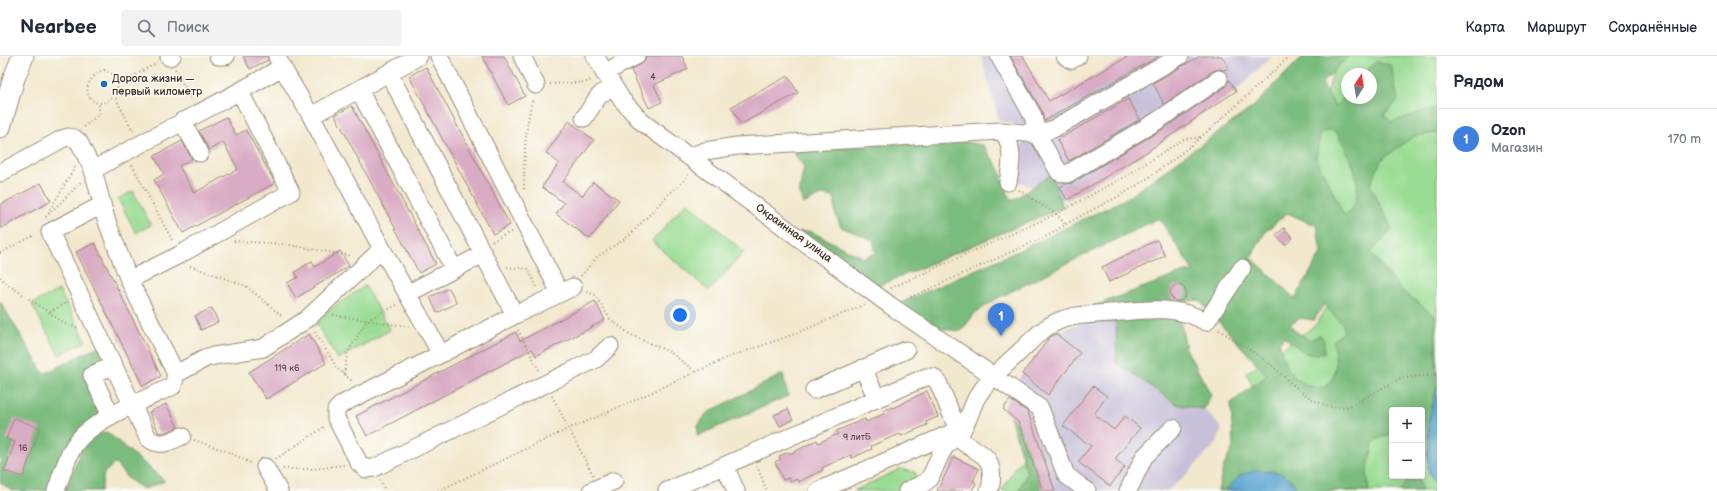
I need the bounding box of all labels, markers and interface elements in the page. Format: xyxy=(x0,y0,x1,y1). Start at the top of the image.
search box xyxy=(121,10,401,46)
text: Nearbee xyxy=(20,16,97,39)
icon: search xyxy=(135,17,157,39)
text: Поиск xyxy=(167,18,210,37)
text: Карта xyxy=(1466,19,1505,36)
text: Маршрут xyxy=(1527,19,1587,36)
text: Сохранённые xyxy=(1609,19,1697,36)
north arrow xyxy=(1341,68,1377,104)
place label: Дорога жизни — первый километр xyxy=(112,72,203,98)
house number: 4 xyxy=(650,72,656,83)
text: Рядом xyxy=(1453,72,1504,92)
marker: Дорога жизни — первый километр xyxy=(99,79,109,89)
text: Ozon xyxy=(1491,121,1526,140)
text: 1 xyxy=(1463,131,1469,147)
text: 170 m xyxy=(1668,131,1701,147)
text: Магазин xyxy=(1491,140,1543,156)
street label: Окраинная улица xyxy=(753,201,835,265)
pin: 1 xyxy=(988,303,1014,336)
your location xyxy=(670,305,690,325)
house number: 119 к6 xyxy=(275,363,300,374)
map controls xyxy=(1389,407,1425,479)
button: + xyxy=(1389,407,1425,443)
house number: 9 литБ xyxy=(843,432,872,443)
house number: 16 xyxy=(19,443,28,454)
button: − xyxy=(1389,443,1425,479)

